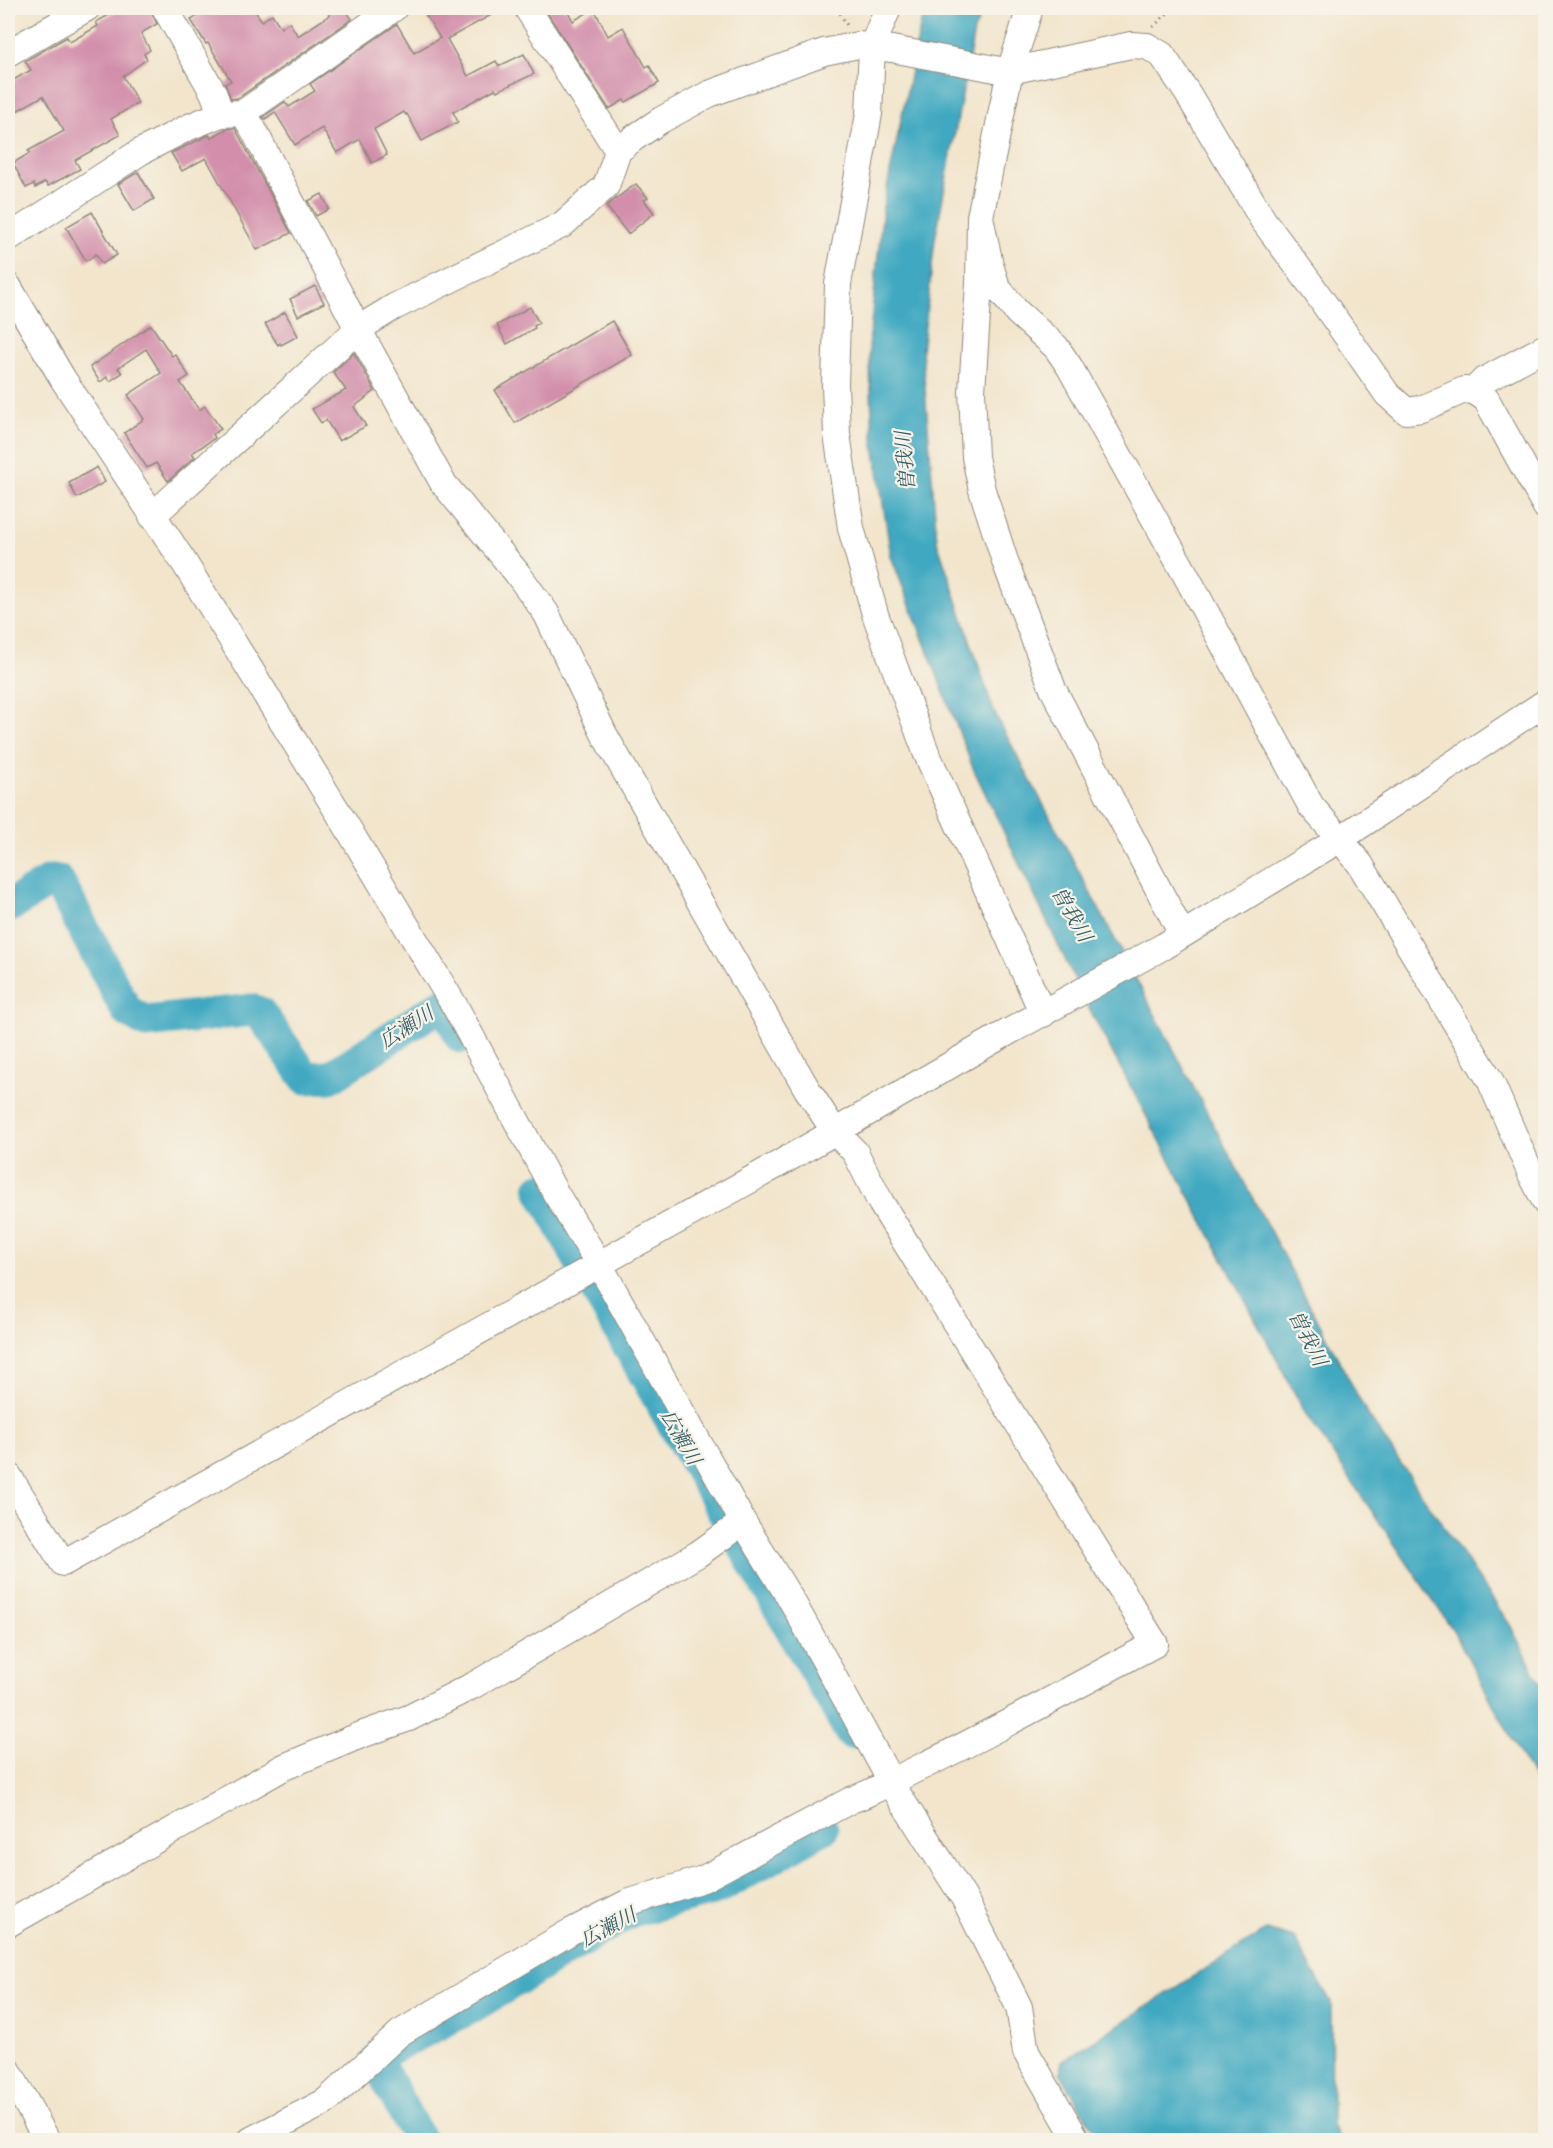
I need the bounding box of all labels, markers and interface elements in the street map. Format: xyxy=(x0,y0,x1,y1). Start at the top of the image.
water label: 曽我川 xyxy=(891,428,922,492)
water label: 曽我川 xyxy=(1045,883,1098,949)
water label: 広瀬川 xyxy=(375,1000,440,1055)
water label: 曽我川 xyxy=(1282,1306,1332,1373)
water label: 広瀬川 xyxy=(654,1406,707,1472)
water label: 広瀬川 xyxy=(576,1902,643,1953)

